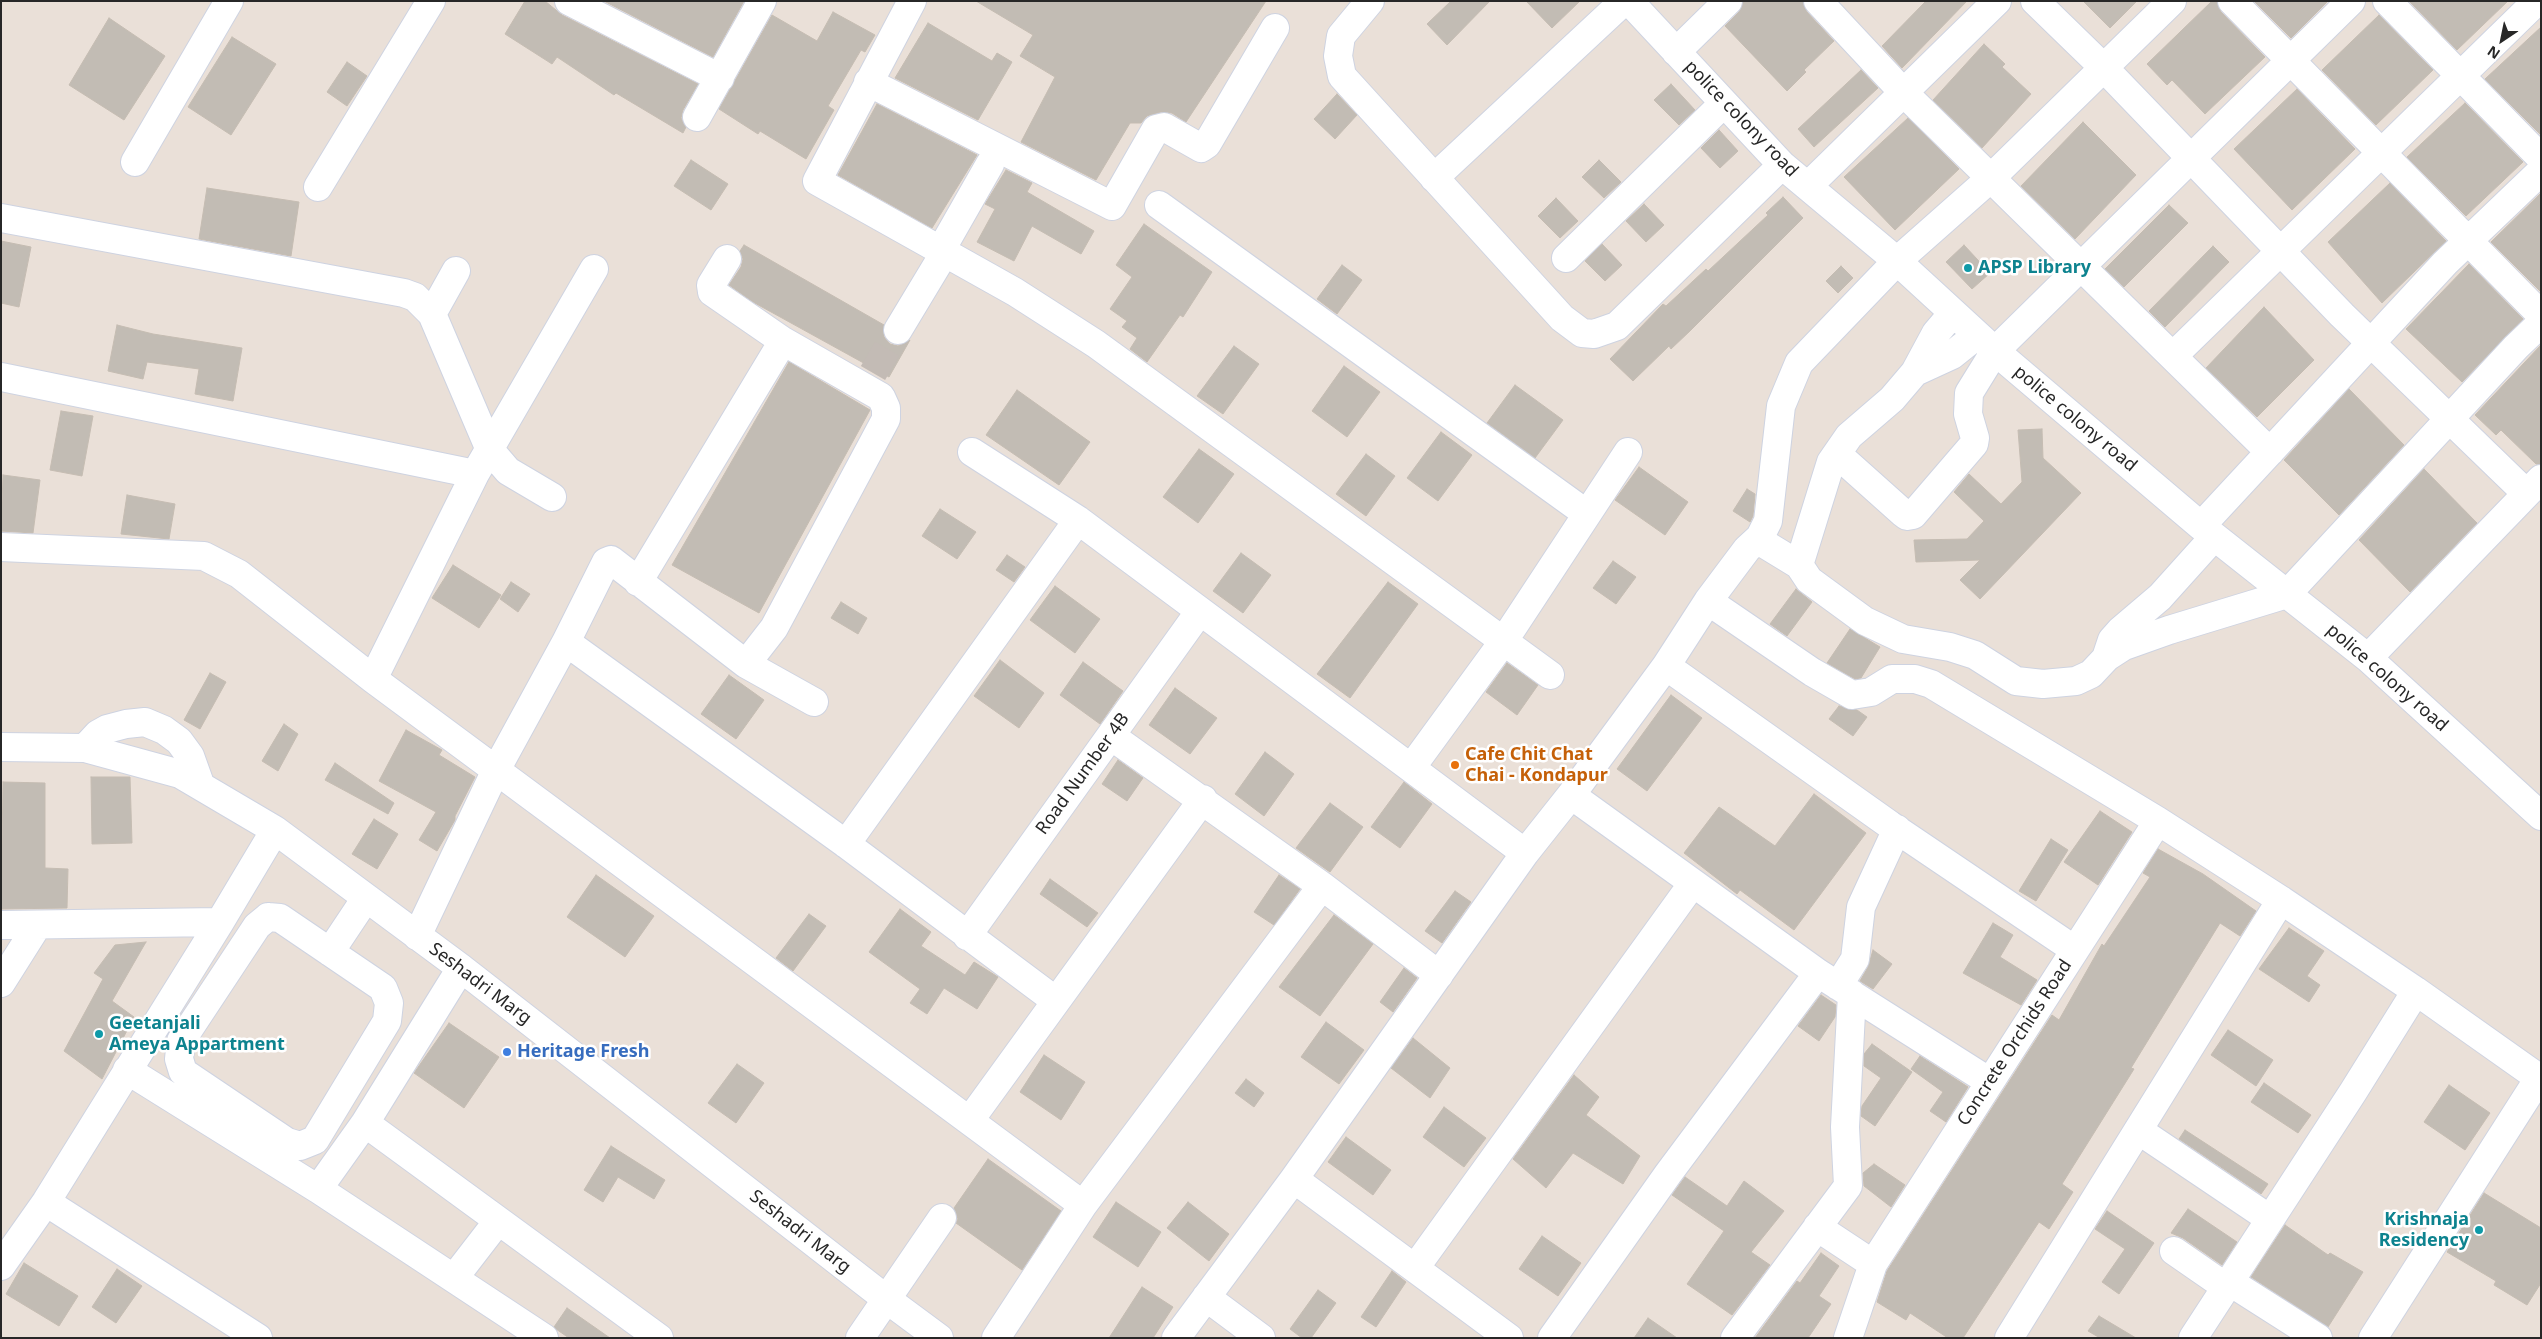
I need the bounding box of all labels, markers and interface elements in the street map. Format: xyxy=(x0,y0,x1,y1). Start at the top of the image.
north arrow xyxy=(2477,15,2527,65)
text: N xyxy=(2483,42,2503,64)
street label: police colony road xyxy=(1680,56,1802,182)
place label: APSP Library xyxy=(1978,257,2091,279)
marker: APSP Library xyxy=(1962,262,1974,274)
street label: police colony road xyxy=(2009,361,2141,477)
street label: police colony road xyxy=(2322,619,2452,737)
street label: Road Number 4B xyxy=(1032,709,1134,839)
place label: Cafe Chit Chat Chai - Kondapur xyxy=(1465,744,1608,786)
marker: Cafe Chit Chat Chai - Kondapur xyxy=(1449,759,1461,771)
street label: Seshadri Marg xyxy=(425,939,535,1029)
street label: Concrete Orchids Road xyxy=(1953,956,2077,1130)
place label: Geetanjali Ameya Appartment xyxy=(109,1013,285,1056)
marker: Geetanjali Ameya Appartment xyxy=(93,1028,105,1040)
place label: Heritage Fresh xyxy=(517,1041,649,1063)
marker: Heritage Fresh xyxy=(501,1046,513,1058)
street label: Seshadri Marg xyxy=(745,1186,855,1278)
place label: Krishnaja Residency xyxy=(2379,1209,2469,1252)
marker: Krishnaja Residency xyxy=(2473,1224,2485,1236)

